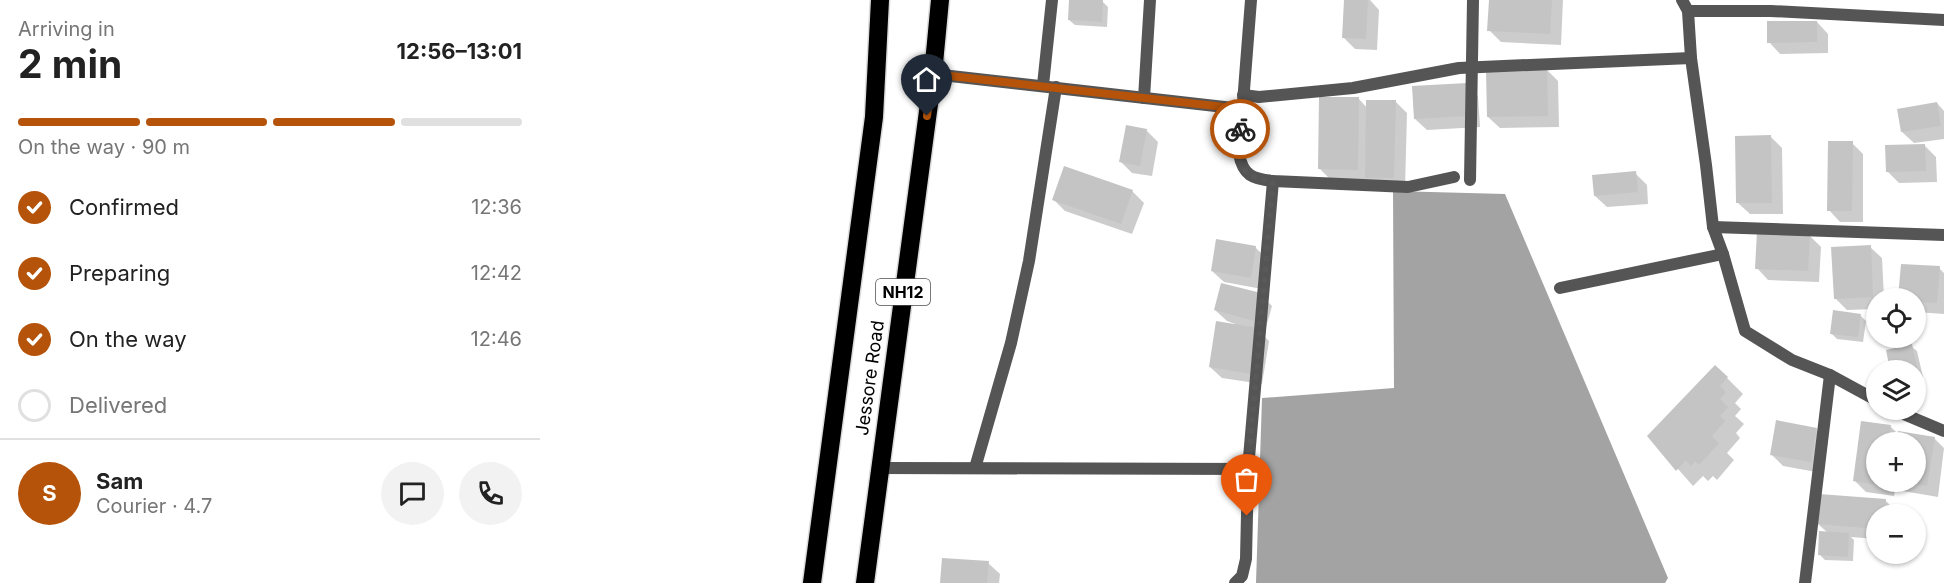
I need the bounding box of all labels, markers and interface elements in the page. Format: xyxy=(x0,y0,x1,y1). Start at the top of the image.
text: Arriving in xyxy=(18,17,115,41)
text: 12:56–13:01 xyxy=(397,38,522,64)
text: 2 min xyxy=(18,40,122,87)
pin xyxy=(901,54,952,116)
icon: home xyxy=(910,63,943,96)
courier xyxy=(1210,99,1270,159)
icon: bike xyxy=(1224,113,1257,146)
text: On the way · 90 m xyxy=(18,135,190,159)
icon: check xyxy=(18,191,51,224)
text: Confirmed xyxy=(69,194,179,220)
text: 12:36 xyxy=(471,195,522,219)
icon: check xyxy=(18,257,51,290)
text: Preparing xyxy=(69,260,170,286)
text: 12:42 xyxy=(471,261,522,285)
road number: NH12 xyxy=(876,279,930,305)
map controls xyxy=(1866,288,1926,564)
button: locate xyxy=(1866,288,1926,348)
street label: Jessore Road xyxy=(851,319,888,437)
icon: check xyxy=(18,323,51,356)
text: On the way xyxy=(69,326,187,352)
text: 12:46 xyxy=(471,327,522,351)
button: layers xyxy=(1866,360,1926,420)
text: Delivered xyxy=(69,392,167,418)
button: + xyxy=(1866,432,1926,492)
pin xyxy=(1221,454,1272,516)
button: chat xyxy=(381,462,444,525)
button: phone xyxy=(459,462,522,525)
icon: bag xyxy=(1230,463,1263,496)
text: Sam xyxy=(96,468,143,494)
text: S xyxy=(42,480,57,506)
text: Courier · 4.7 xyxy=(96,494,212,518)
button: − xyxy=(1866,504,1926,564)

